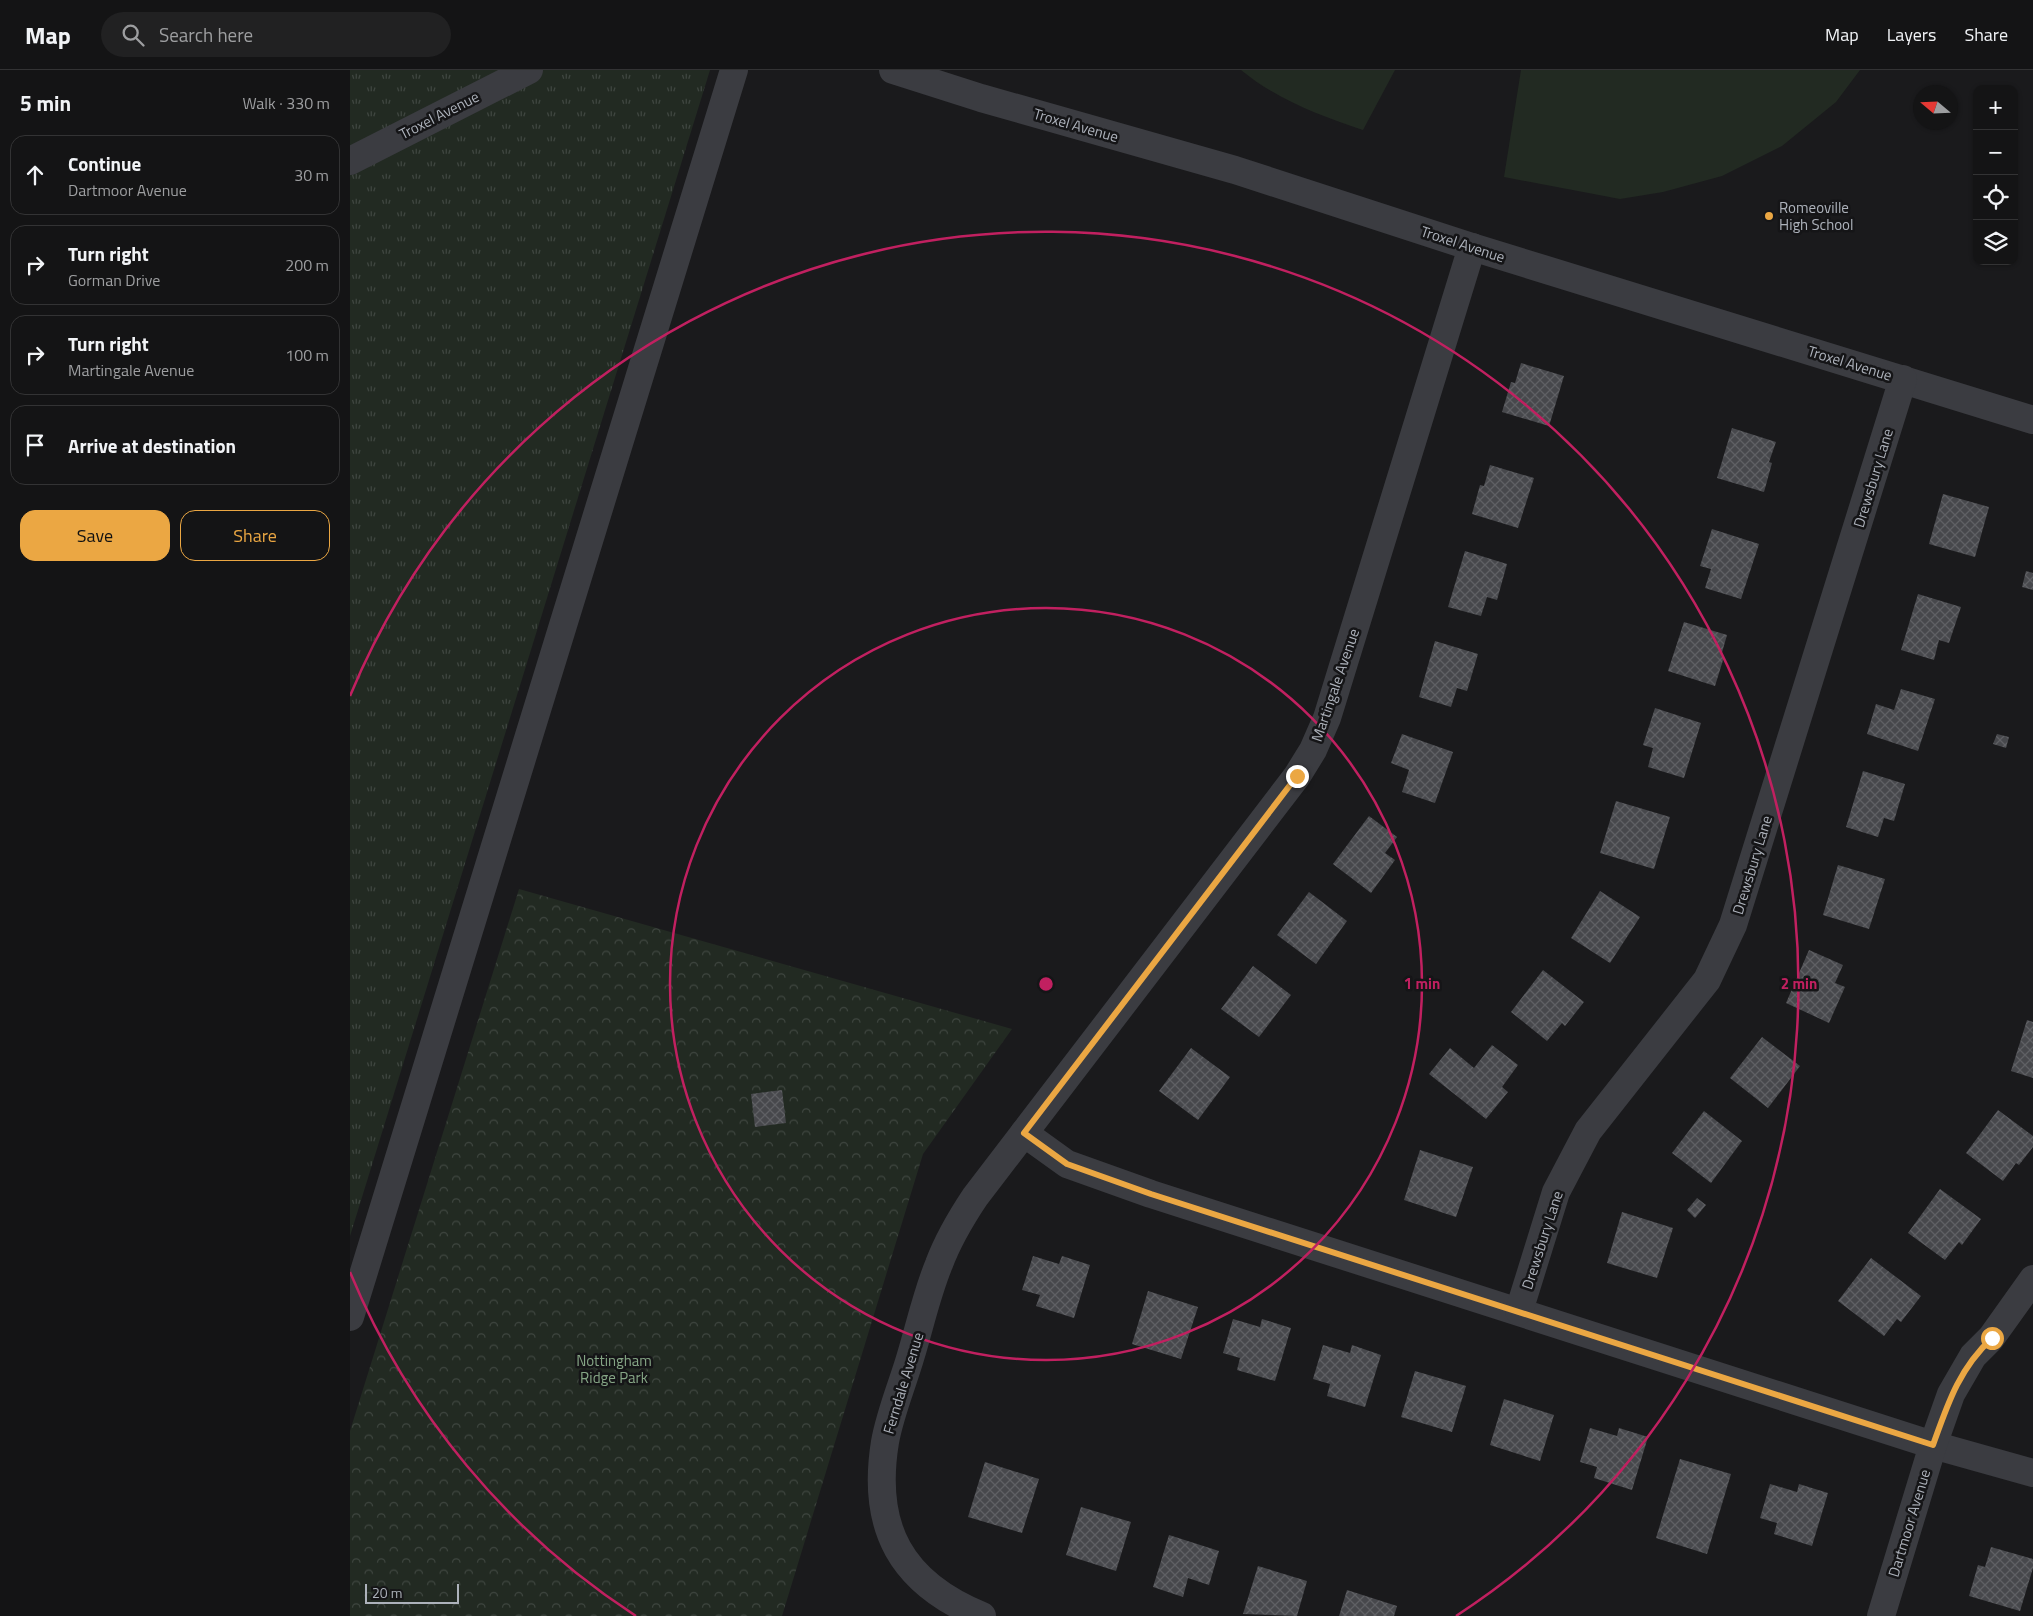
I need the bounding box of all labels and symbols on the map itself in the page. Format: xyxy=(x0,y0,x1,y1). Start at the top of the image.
street label: Troxel Avenue xyxy=(395,85,483,145)
north arrow xyxy=(1913,85,1958,130)
street label: Troxel Avenue xyxy=(1031,102,1121,148)
place label: Romeoville High School xyxy=(1779,196,1854,236)
marker: Romeoville High School xyxy=(1763,210,1775,222)
street label: Troxel Avenue xyxy=(1418,220,1508,268)
street label: Troxel Avenue xyxy=(1805,339,1895,387)
street label: Drewsbury Lane xyxy=(1847,426,1899,530)
street label: Martingale Avenue xyxy=(1305,625,1365,745)
route end xyxy=(1286,765,1309,788)
street label: Drewsbury Lane xyxy=(1726,813,1778,917)
text: 1 min xyxy=(1404,972,1440,995)
text: 2 min xyxy=(1781,972,1817,995)
centre of rings xyxy=(1037,975,1055,993)
street label: Drewsbury Lane xyxy=(1515,1188,1569,1292)
route start xyxy=(1981,1327,2004,1350)
street label: Ferndale Avenue xyxy=(877,1329,929,1437)
park label: Nottingham Ridge Park xyxy=(576,1349,652,1389)
street label: Dartmoor Avenue xyxy=(1882,1466,1936,1580)
scale bar xyxy=(365,1581,459,1604)

